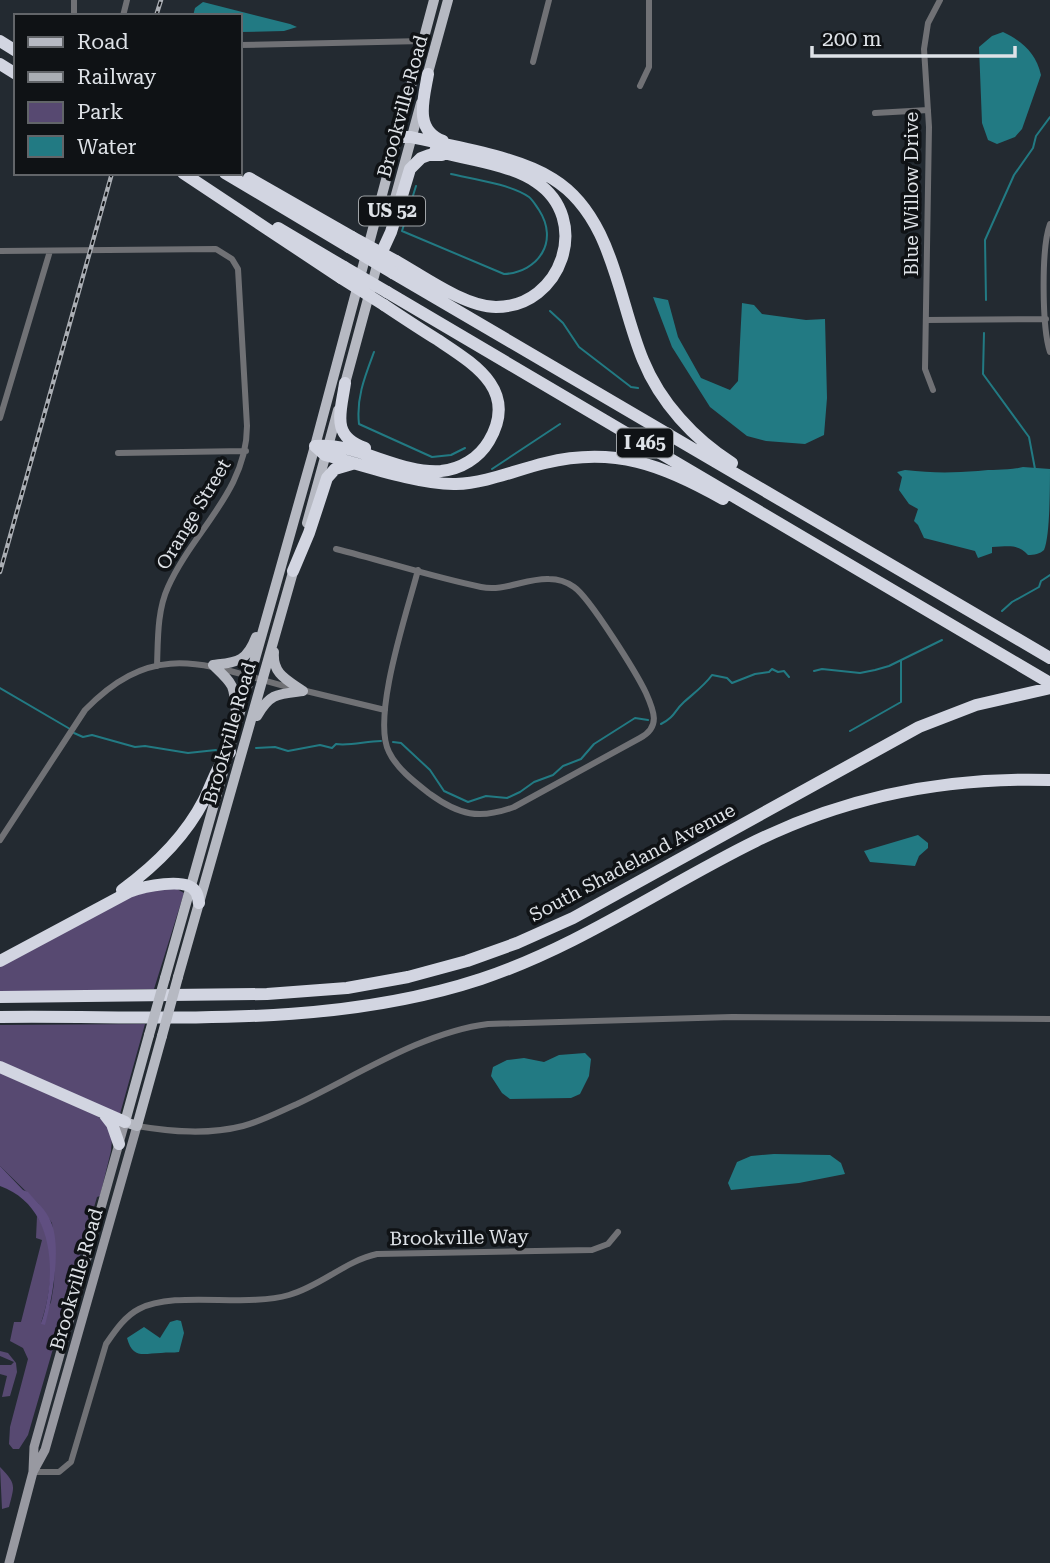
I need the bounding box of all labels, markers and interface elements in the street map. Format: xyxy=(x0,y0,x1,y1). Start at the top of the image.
legend xyxy=(14,14,242,175)
scale bar xyxy=(812,14,1015,58)
text: 200 m xyxy=(822,27,882,51)
text: Road xyxy=(77,30,129,54)
street label: Brookville Road xyxy=(372,33,433,180)
text: Railway xyxy=(77,65,157,89)
text: Park xyxy=(77,100,123,124)
street label: Blue Willow Drive xyxy=(900,112,923,276)
text: Water xyxy=(77,135,137,159)
road number: US 52 xyxy=(359,196,425,226)
road number: I 465 xyxy=(617,428,673,458)
street label: Orange Street xyxy=(151,455,236,574)
street label: Brookville Road xyxy=(198,660,261,807)
street label: South Shadeland Avenue xyxy=(525,798,739,927)
street label: Brookville Road xyxy=(45,1206,108,1353)
street label: Brookville Way xyxy=(389,1225,530,1250)

